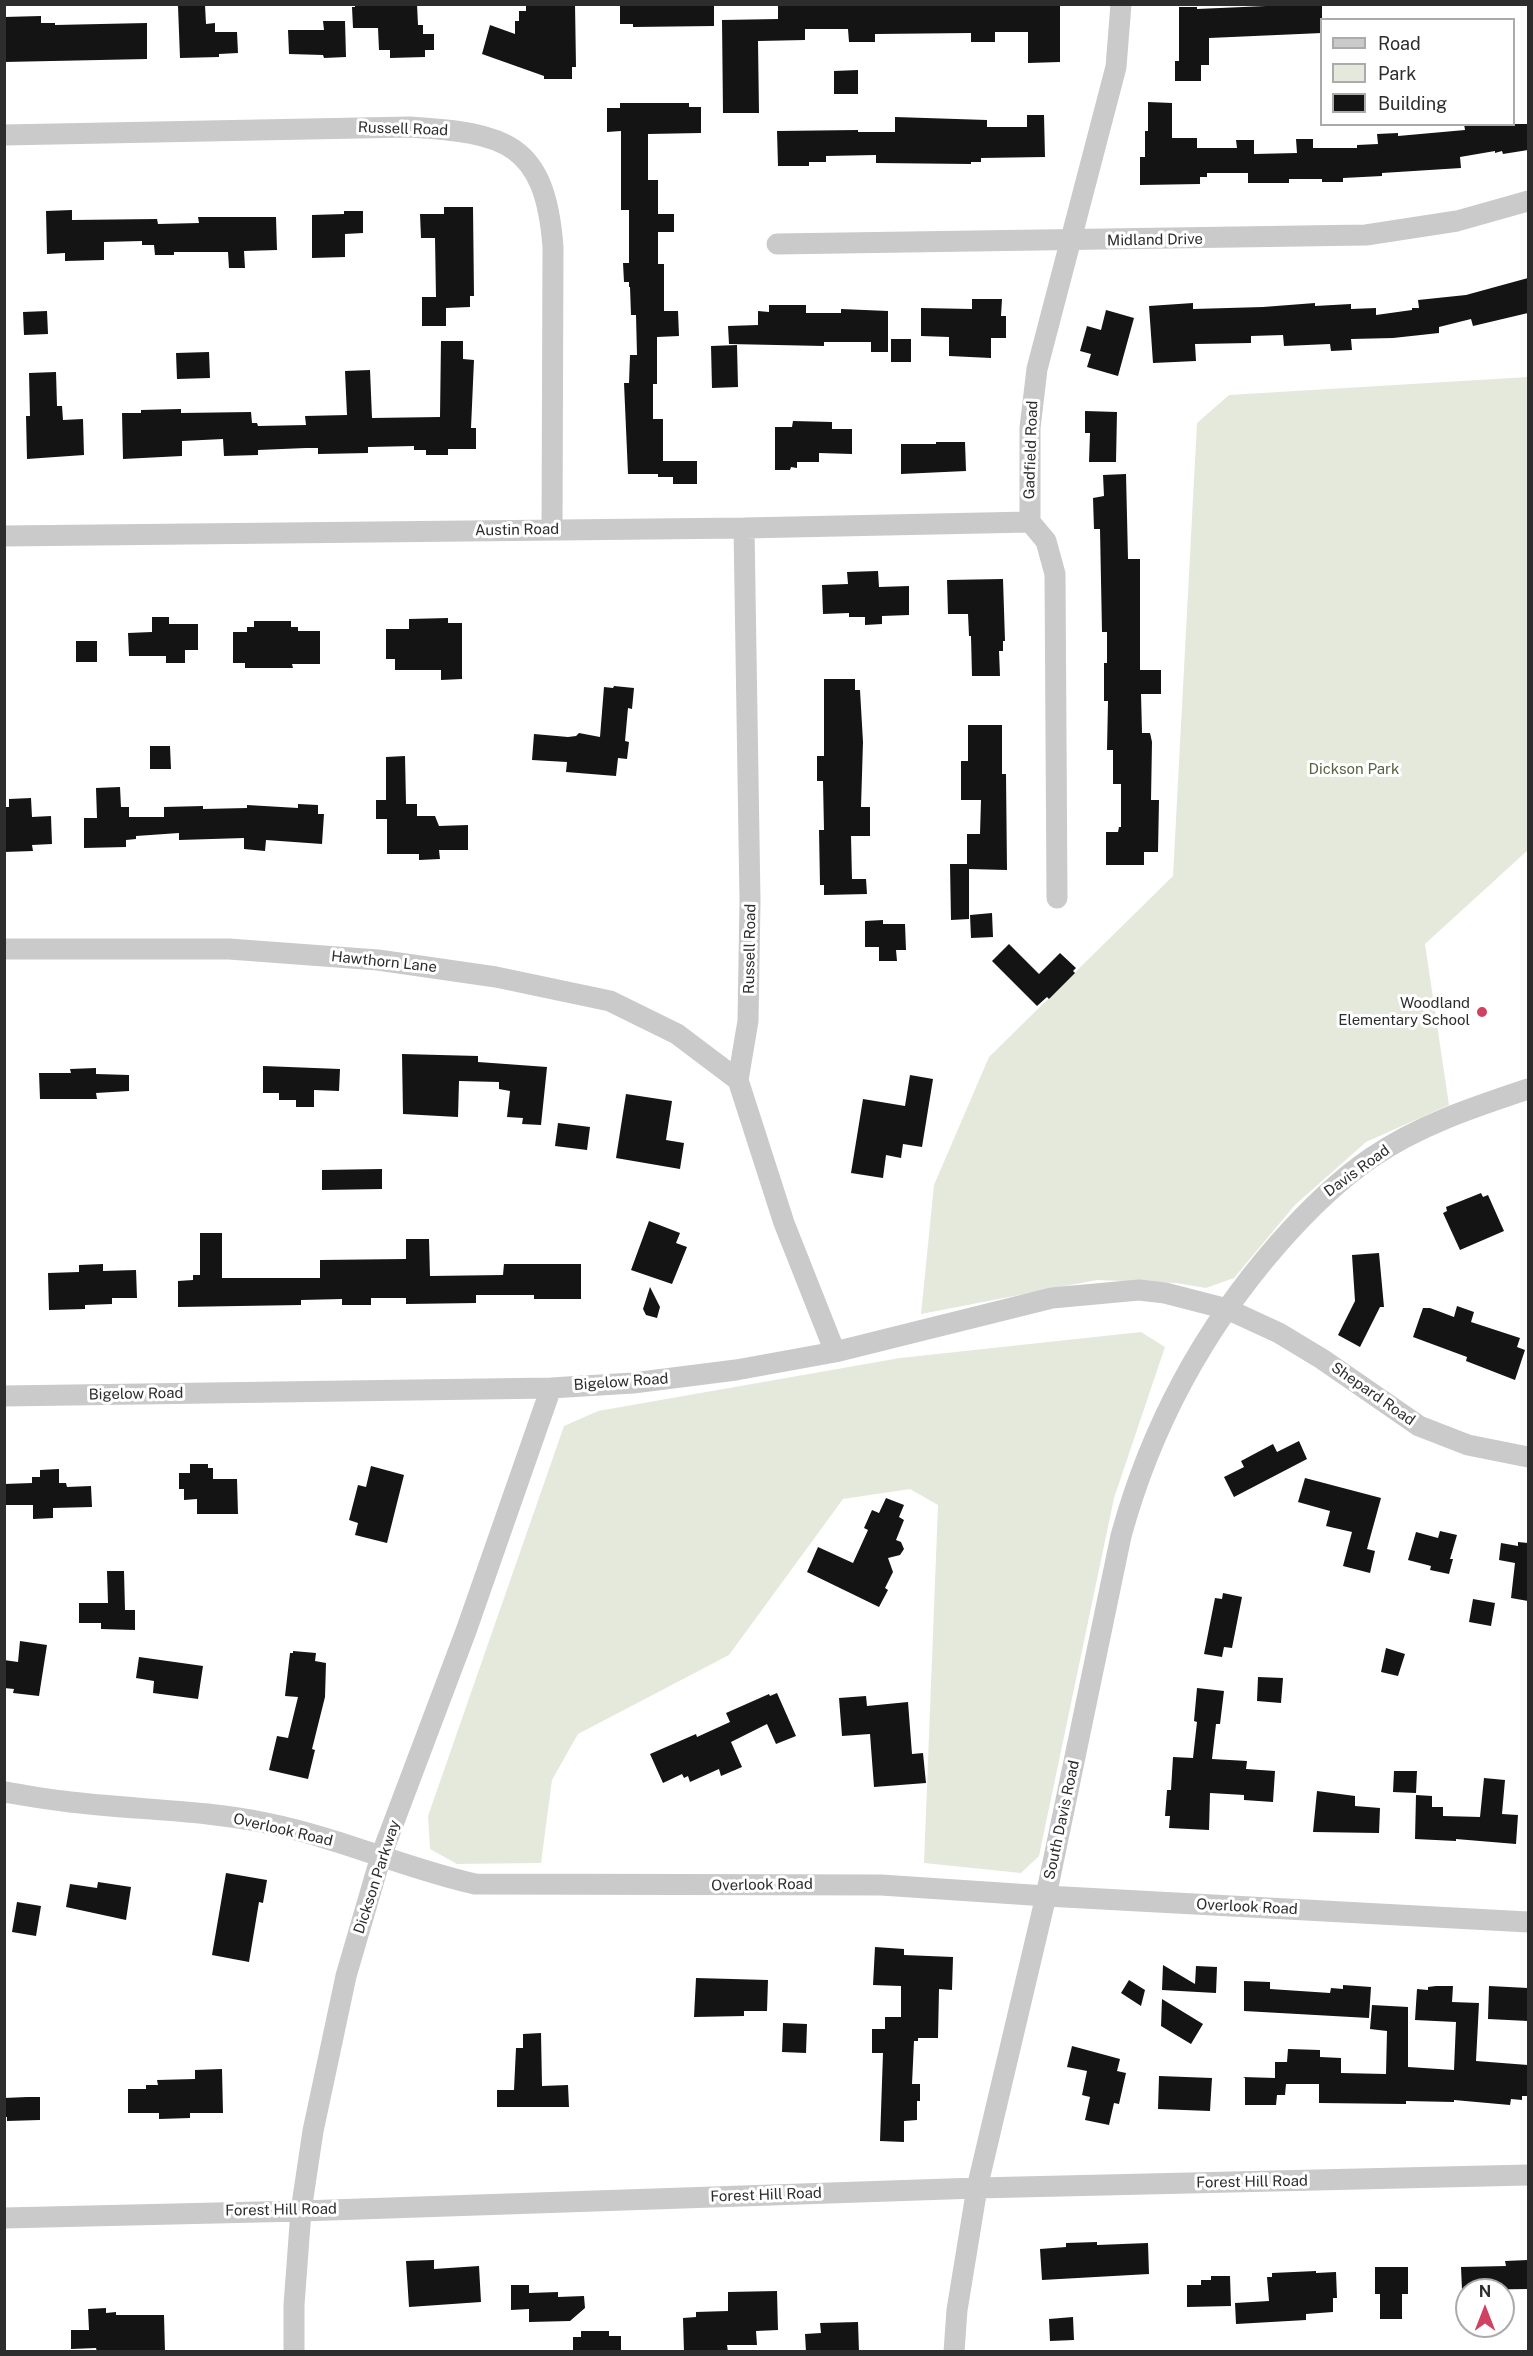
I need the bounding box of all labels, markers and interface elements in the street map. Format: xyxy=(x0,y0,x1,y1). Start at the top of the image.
legend xyxy=(1320,18,1515,126)
text: Road xyxy=(1378,33,1421,54)
text: Park xyxy=(1378,63,1416,84)
text: Building xyxy=(1378,93,1447,114)
street label: Russell Road xyxy=(358,118,448,140)
street label: Midland Drive xyxy=(1107,230,1203,250)
street label: Gadfield Road xyxy=(1020,400,1042,500)
street label: Austin Road xyxy=(475,520,559,540)
park label: Dickson Park xyxy=(1309,760,1399,778)
street label: Russell Road xyxy=(740,904,760,994)
street label: Hawthorn Lane xyxy=(330,947,438,977)
place label: Woodland Elementary School xyxy=(1338,994,1470,1029)
marker: Woodland Elementary School xyxy=(1475,1005,1489,1019)
street label: Davis Road xyxy=(1321,1141,1393,1201)
street label: Shepard Road xyxy=(1328,1358,1418,1430)
street label: Bigelow Road xyxy=(573,1370,669,1394)
street label: Bigelow Road xyxy=(88,1384,184,1404)
street label: South Davis Road xyxy=(1041,1759,1083,1881)
street label: Overlook Road xyxy=(232,1810,334,1850)
street label: Dickson Parkway xyxy=(350,1818,404,1936)
street label: Overlook Road xyxy=(711,1875,813,1895)
street label: Overlook Road xyxy=(1196,1895,1298,1919)
street label: Forest Hill Road xyxy=(1196,2172,1308,2192)
street label: Forest Hill Road xyxy=(710,2184,822,2206)
street label: Forest Hill Road xyxy=(225,2200,337,2220)
north arrow xyxy=(1455,2278,1515,2338)
text: N xyxy=(1479,2282,1491,2301)

